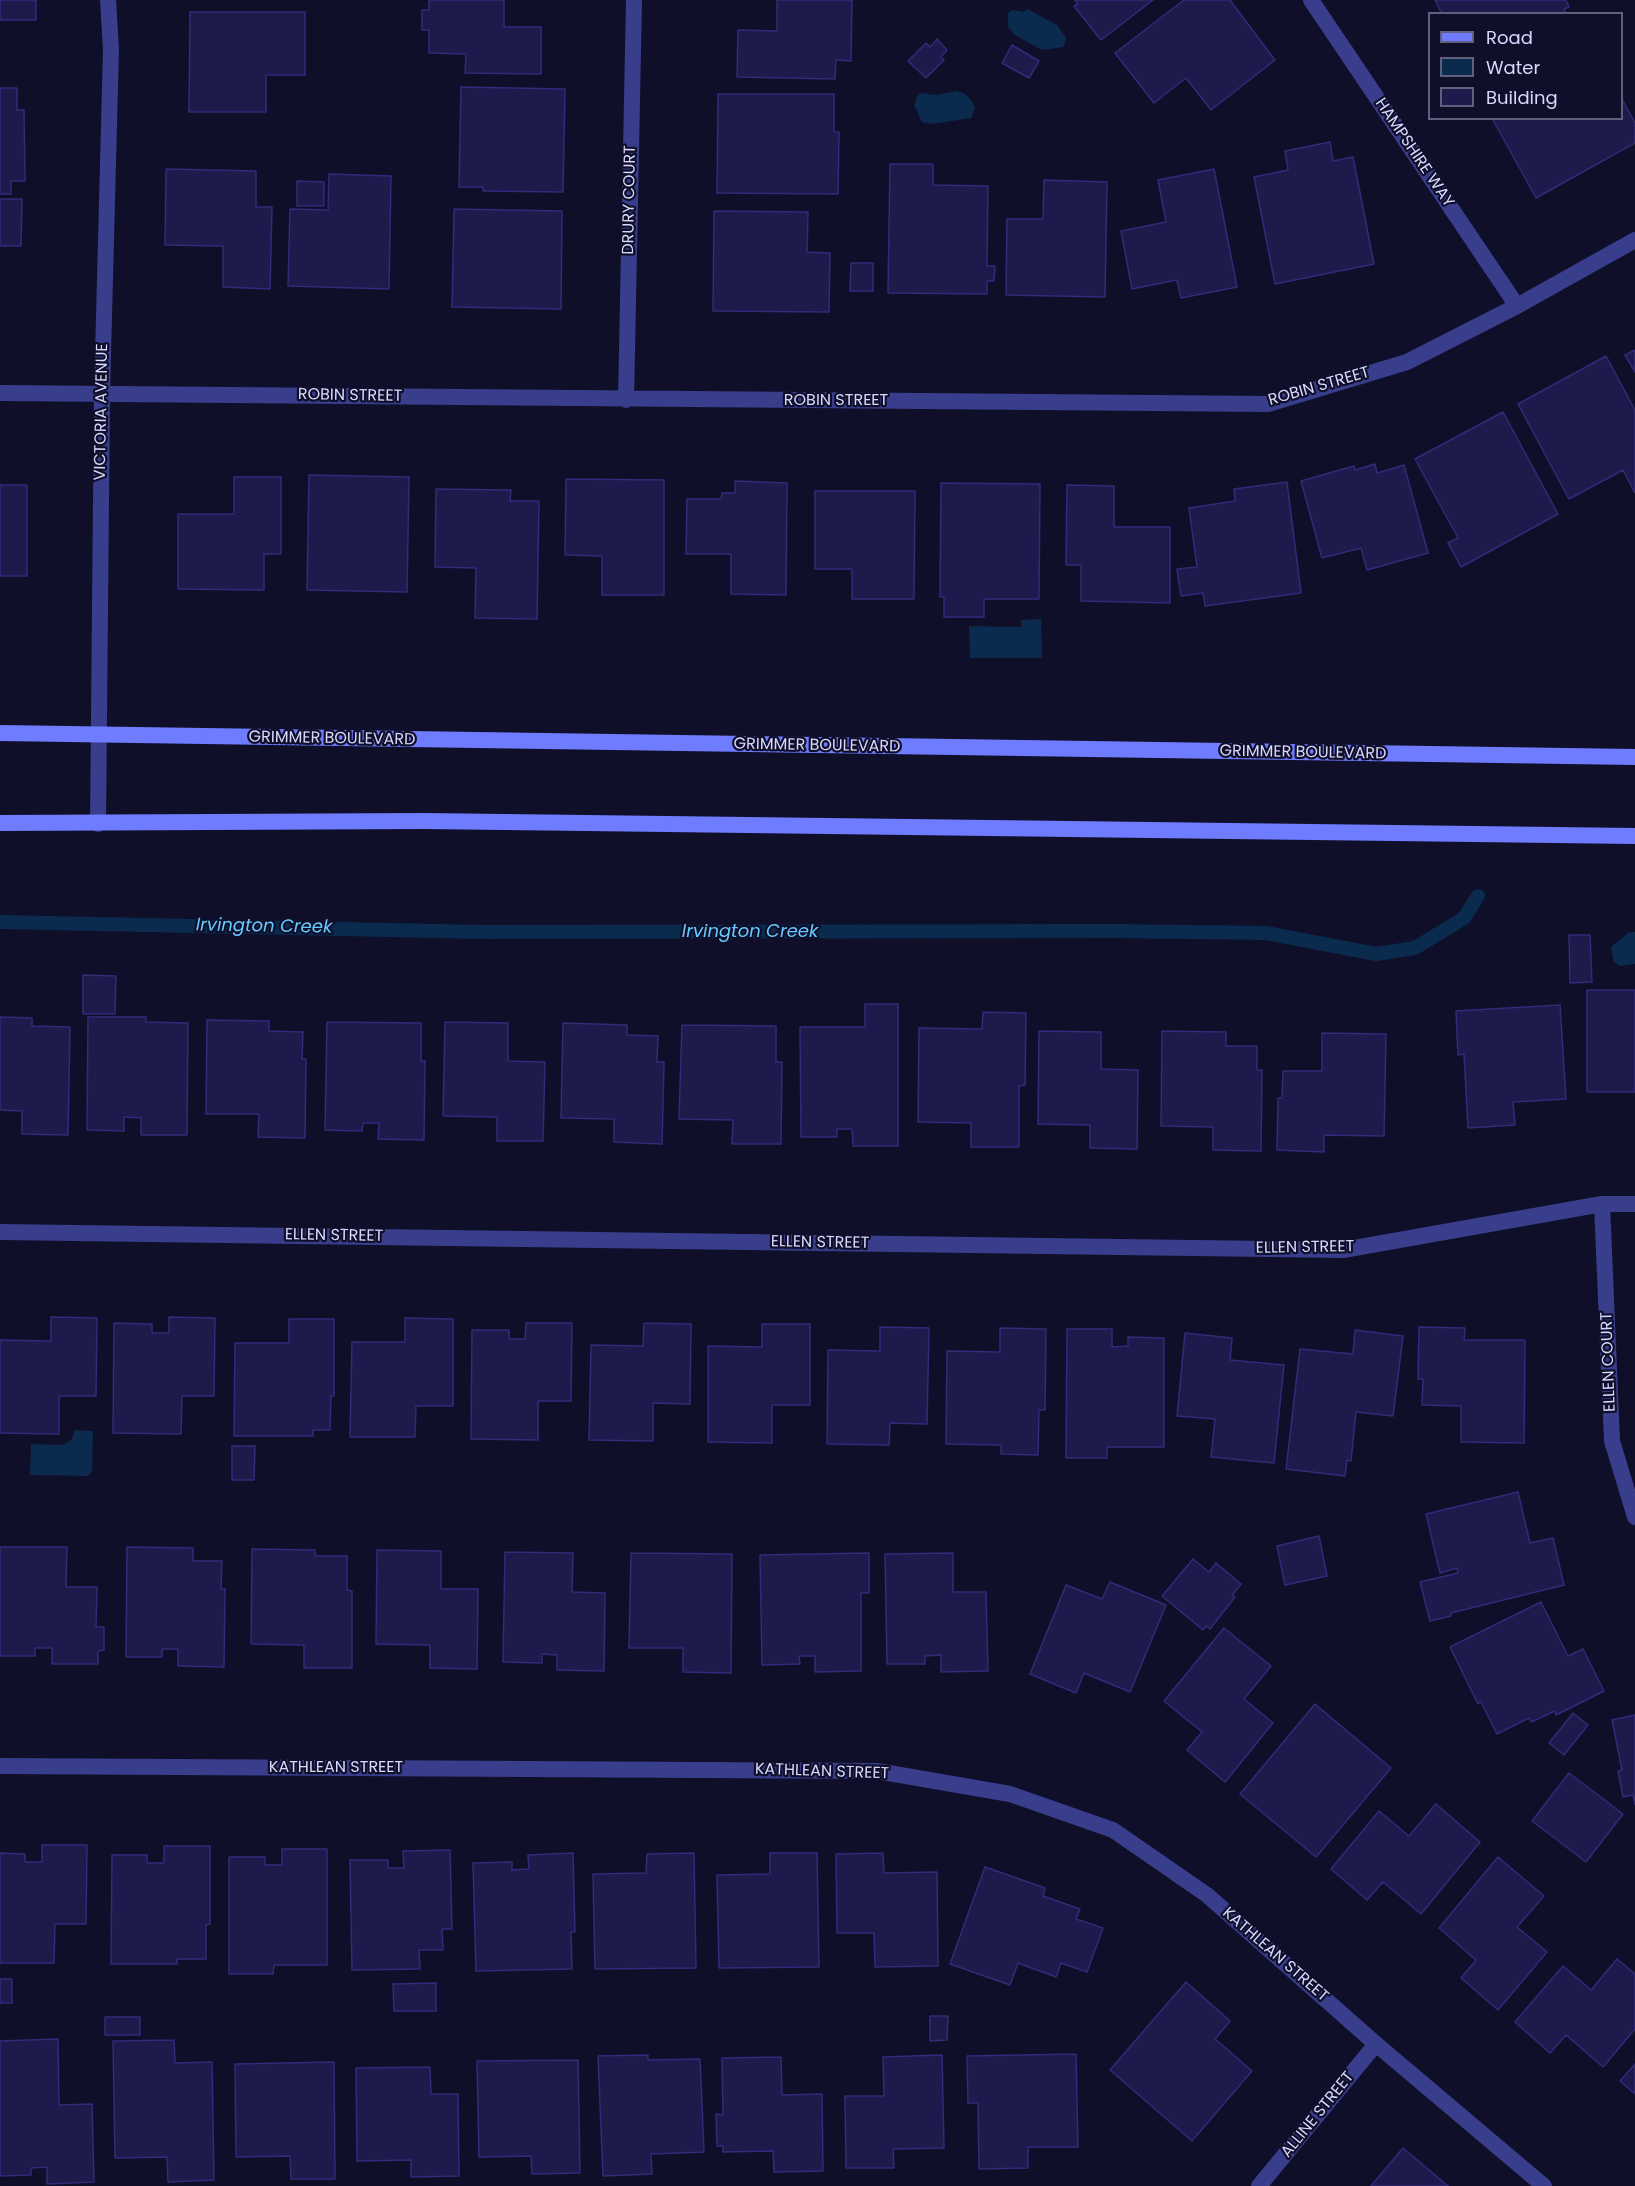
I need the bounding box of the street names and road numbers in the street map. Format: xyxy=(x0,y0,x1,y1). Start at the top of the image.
street label: HAMPSHIRE WAY xyxy=(1370,95,1458,211)
street label: DRURY COURT xyxy=(619,145,641,255)
street label: VICTORIA AVENUE xyxy=(91,343,113,481)
street label: ROBIN STREET xyxy=(1266,363,1372,411)
street label: ROBIN STREET xyxy=(298,385,402,407)
street label: ROBIN STREET xyxy=(784,391,888,411)
street label: GRIMMER BOULEVARD xyxy=(248,728,416,750)
street label: GRIMMER BOULEVARD xyxy=(733,735,901,757)
street label: GRIMMER BOULEVARD xyxy=(1219,742,1387,764)
street label: ELLEN STREET xyxy=(285,1226,383,1246)
street label: ELLEN STREET xyxy=(771,1233,869,1253)
street label: ELLEN STREET xyxy=(1256,1238,1354,1258)
street label: ELLEN COURT xyxy=(1598,1312,1620,1412)
street label: KATHLEAN STREET xyxy=(269,1758,403,1778)
street label: KATHLEAN STREET xyxy=(755,1760,889,1784)
street label: KATHLEAN STREET xyxy=(1218,1904,1332,2006)
street label: ALLINE STREET xyxy=(1277,2068,1359,2162)

